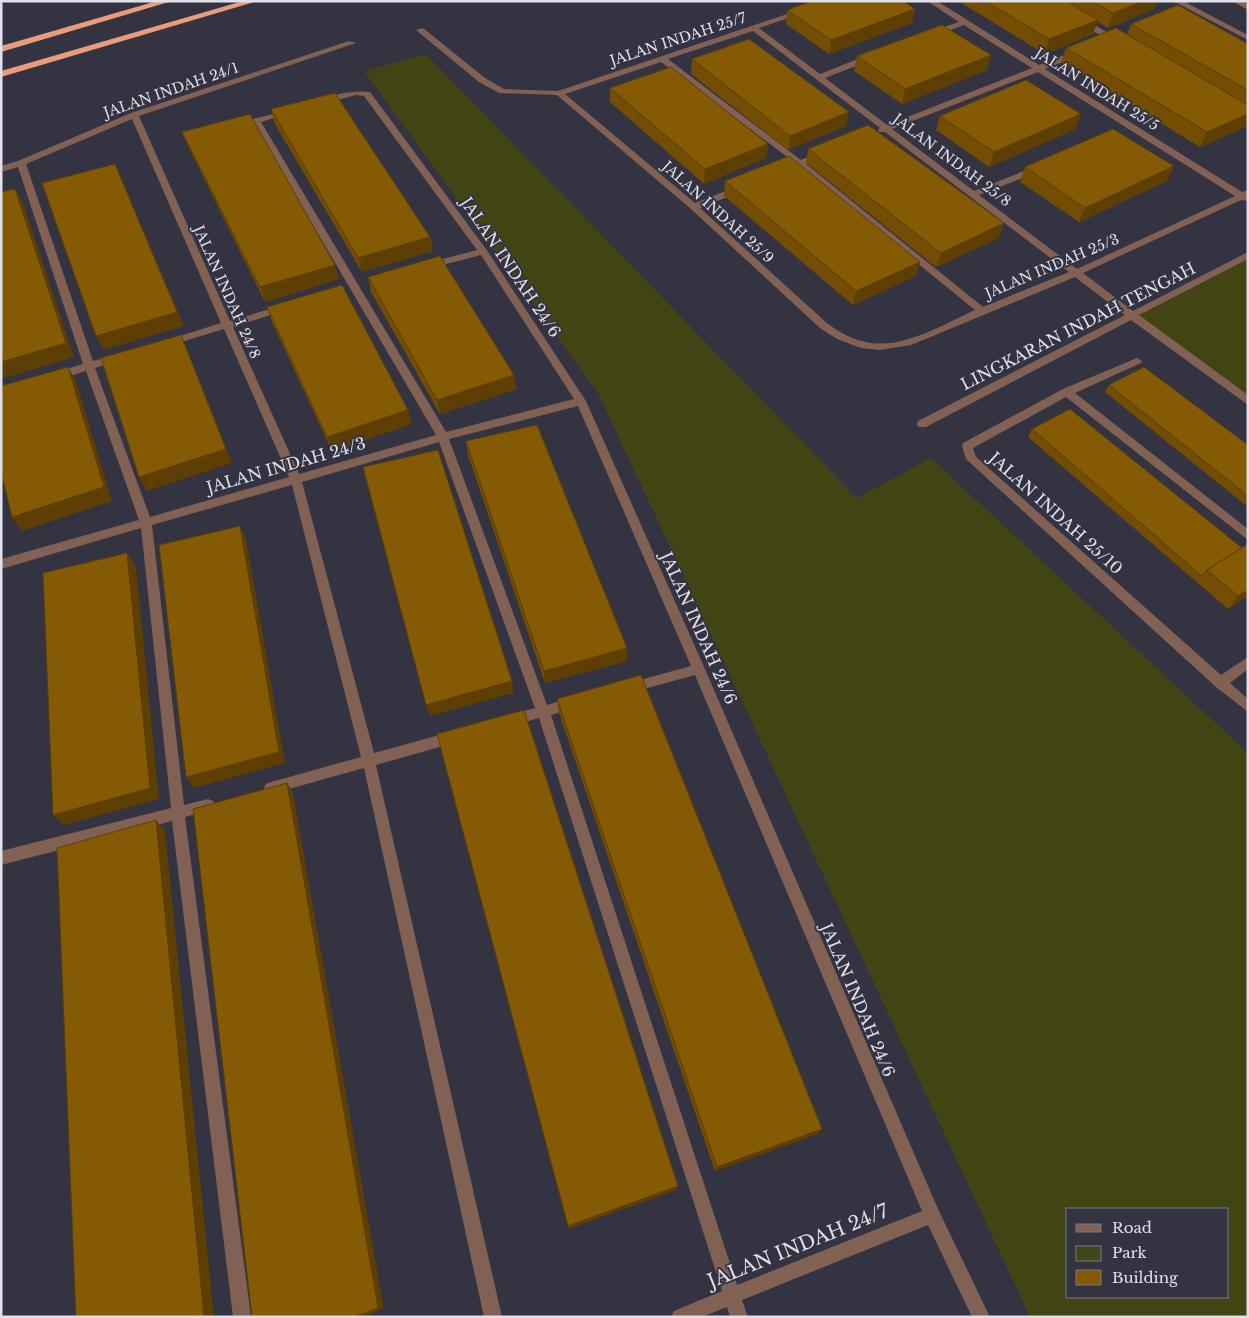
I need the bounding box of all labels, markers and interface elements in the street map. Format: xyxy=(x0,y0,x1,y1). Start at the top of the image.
street label: JALAN INDAH 25/7 xyxy=(606,8,749,70)
street label: JALAN INDAH 25/5 xyxy=(1030,42,1162,134)
street label: JALAN INDAH 24/1 xyxy=(99,58,241,122)
street label: JALAN INDAH 25/8 xyxy=(888,108,1015,210)
street label: JALAN INDAH 25/9 xyxy=(657,156,778,267)
street label: JALAN INDAH 24/6 xyxy=(455,191,565,341)
street label: JALAN INDAH 24/8 xyxy=(189,221,264,361)
street label: JALAN INDAH 25/3 xyxy=(981,230,1122,303)
street label: LINGKARAN INDAH TENGAH xyxy=(957,258,1199,394)
street label: JALAN INDAH 24/3 xyxy=(202,433,368,498)
street label: JALAN INDAH 25/10 xyxy=(984,446,1127,578)
street label: JALAN INDAH 24/6 xyxy=(656,547,742,707)
street label: JALAN INDAH 24/6 xyxy=(816,918,899,1080)
street label: JALAN INDAH 24/7 xyxy=(701,1199,892,1294)
legend xyxy=(1066,1208,1229,1298)
text: Road xyxy=(1112,1218,1152,1237)
text: Park xyxy=(1112,1243,1148,1262)
text: Building xyxy=(1112,1268,1179,1287)

